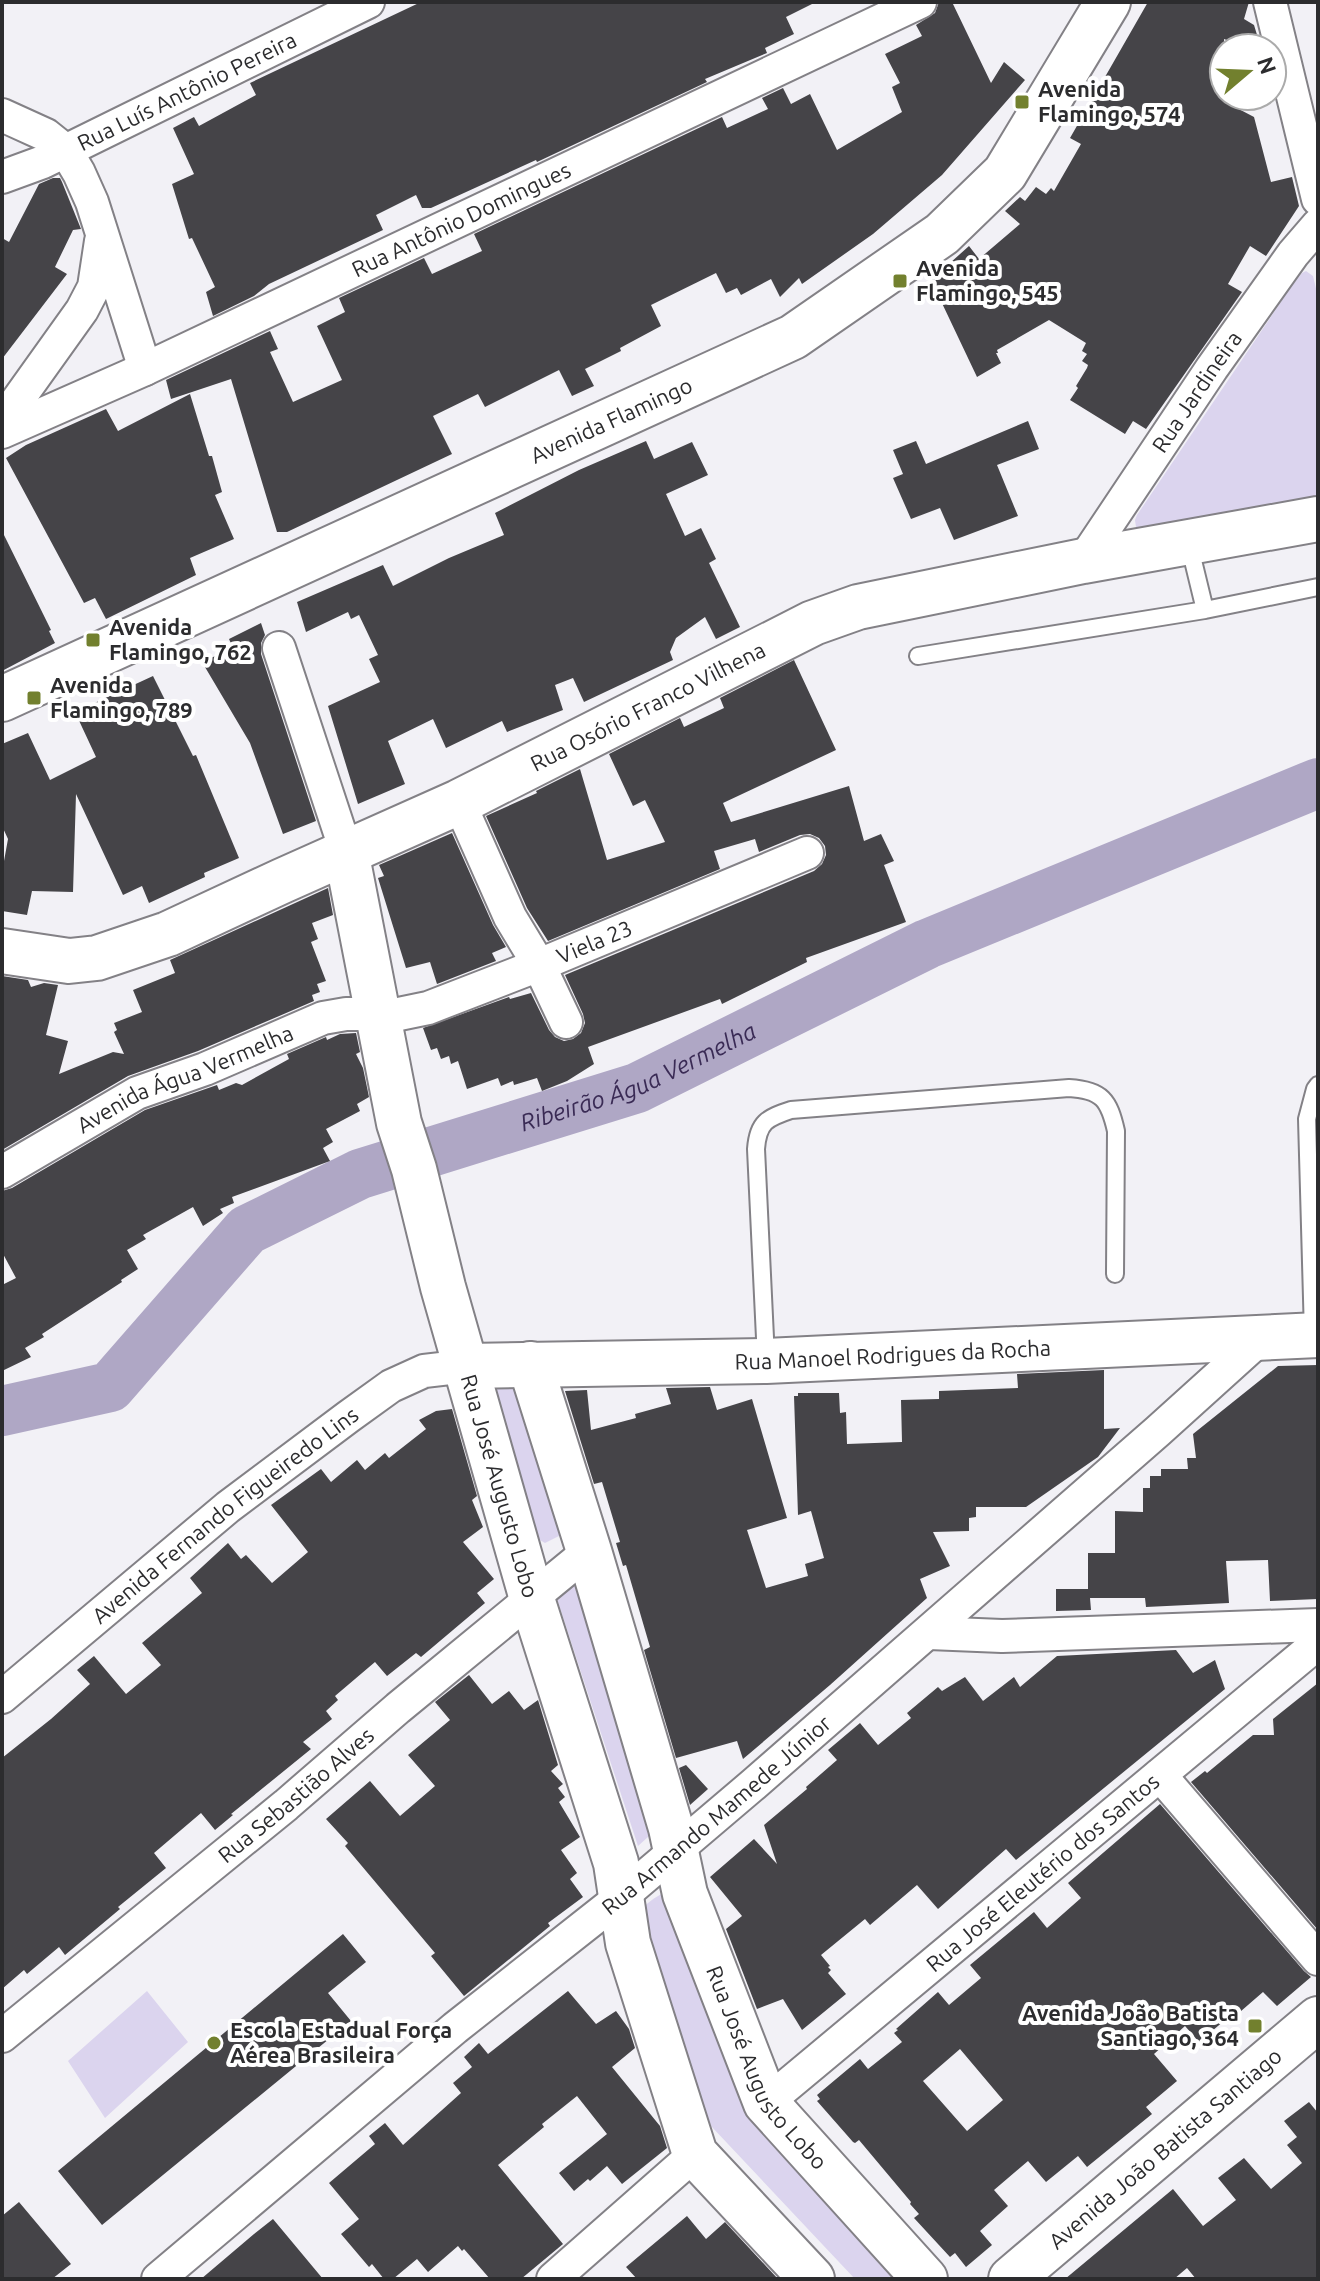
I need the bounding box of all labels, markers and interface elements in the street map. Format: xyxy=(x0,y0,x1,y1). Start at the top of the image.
street label: Rua Luís Antônio Pereira xyxy=(73,26,300,155)
north arrow xyxy=(1208,32,1288,112)
text: N xyxy=(1253,53,1282,77)
place label: Avenida Flamingo, 574 xyxy=(1038,76,1181,126)
marker: Avenida Flamingo, 574 xyxy=(1013,93,1031,111)
street label: Rua Antônio Domingues xyxy=(347,156,574,281)
place label: Avenida Flamingo, 545 xyxy=(916,255,1059,305)
marker: Avenida Flamingo, 545 xyxy=(891,272,909,290)
street label: Rua Jardineira xyxy=(1146,326,1246,457)
street label: Avenida Flamingo xyxy=(526,372,696,468)
place label: Avenida Flamingo, 762 xyxy=(109,614,252,664)
marker: Avenida Flamingo, 762 xyxy=(84,631,102,649)
street label: Rua Osório Franco Vilhena xyxy=(526,636,769,776)
place label: Avenida Flamingo, 789 xyxy=(50,672,193,722)
marker: Avenida Flamingo, 789 xyxy=(25,689,43,707)
street label: Viela 23 xyxy=(553,915,635,968)
water label: Ribeirão Água Vermelha xyxy=(517,1017,760,1136)
street label: Avenida Água Vermelha xyxy=(72,1020,297,1138)
street label: Rua Manoel Rodrigues da Rocha xyxy=(735,1335,1051,1374)
street label: Rua José Augusto Lobo xyxy=(457,1371,544,1600)
street label: Avenida Fernando Figueiredo Lins xyxy=(87,1401,363,1628)
street label: Rua Armando Mamede Júnior xyxy=(597,1709,836,1919)
street label: Rua Sebastião Alves xyxy=(213,1722,378,1867)
street label: Rua José Eleutério dos Santos xyxy=(921,1768,1164,1976)
street label: Rua José Augusto Lobo xyxy=(702,1962,833,2174)
place label: Avenida João Batista Santiago, 364 xyxy=(1022,2000,1239,2050)
place label: Escola Estadual Força Aérea Brasileira xyxy=(230,2017,452,2067)
marker: Avenida João Batista Santiago, 364 xyxy=(1246,2017,1264,2035)
marker: Escola Estadual Força Aérea Brasileira xyxy=(205,2034,223,2052)
street label: Avenida João Batista Santiago xyxy=(1043,2043,1286,2254)

